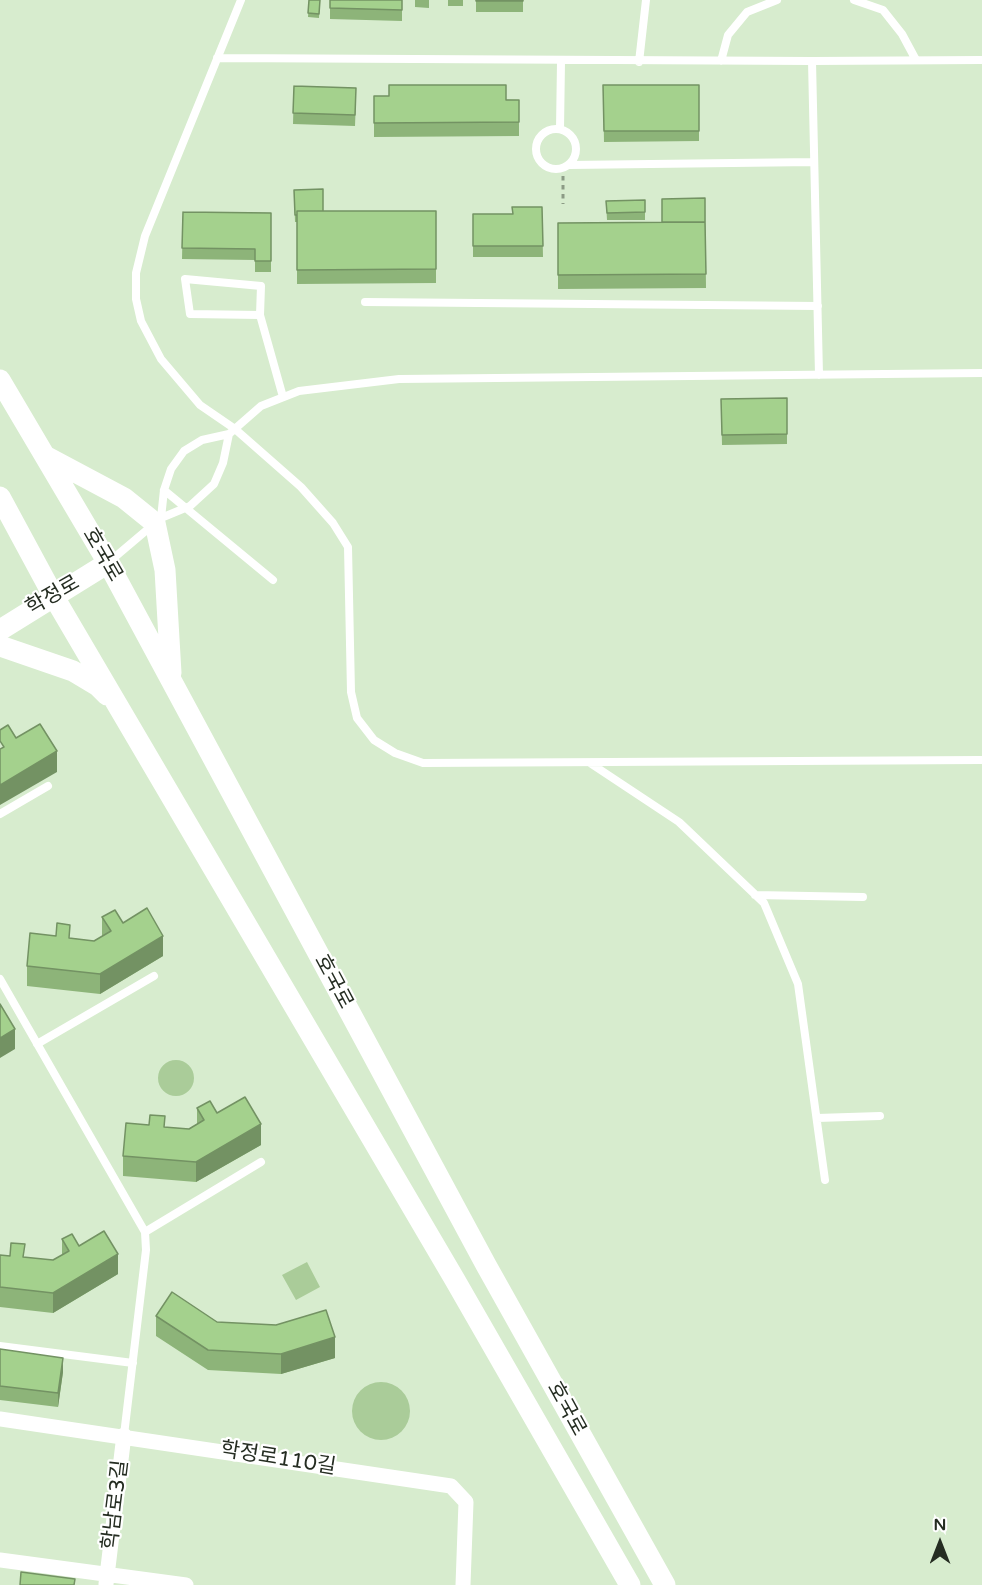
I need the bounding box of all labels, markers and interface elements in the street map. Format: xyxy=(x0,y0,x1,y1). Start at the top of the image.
street label: 호국로 xyxy=(77,524,127,586)
street label: 학정로 xyxy=(22,571,84,621)
street label: 호국로 xyxy=(308,950,358,1014)
street label: 호국로 xyxy=(541,1378,591,1440)
street label: 학정로110길 xyxy=(218,1437,338,1481)
street label: 학남로3길 xyxy=(98,1459,134,1551)
north arrow xyxy=(910,1513,970,1573)
text: N xyxy=(934,1515,946,1535)

